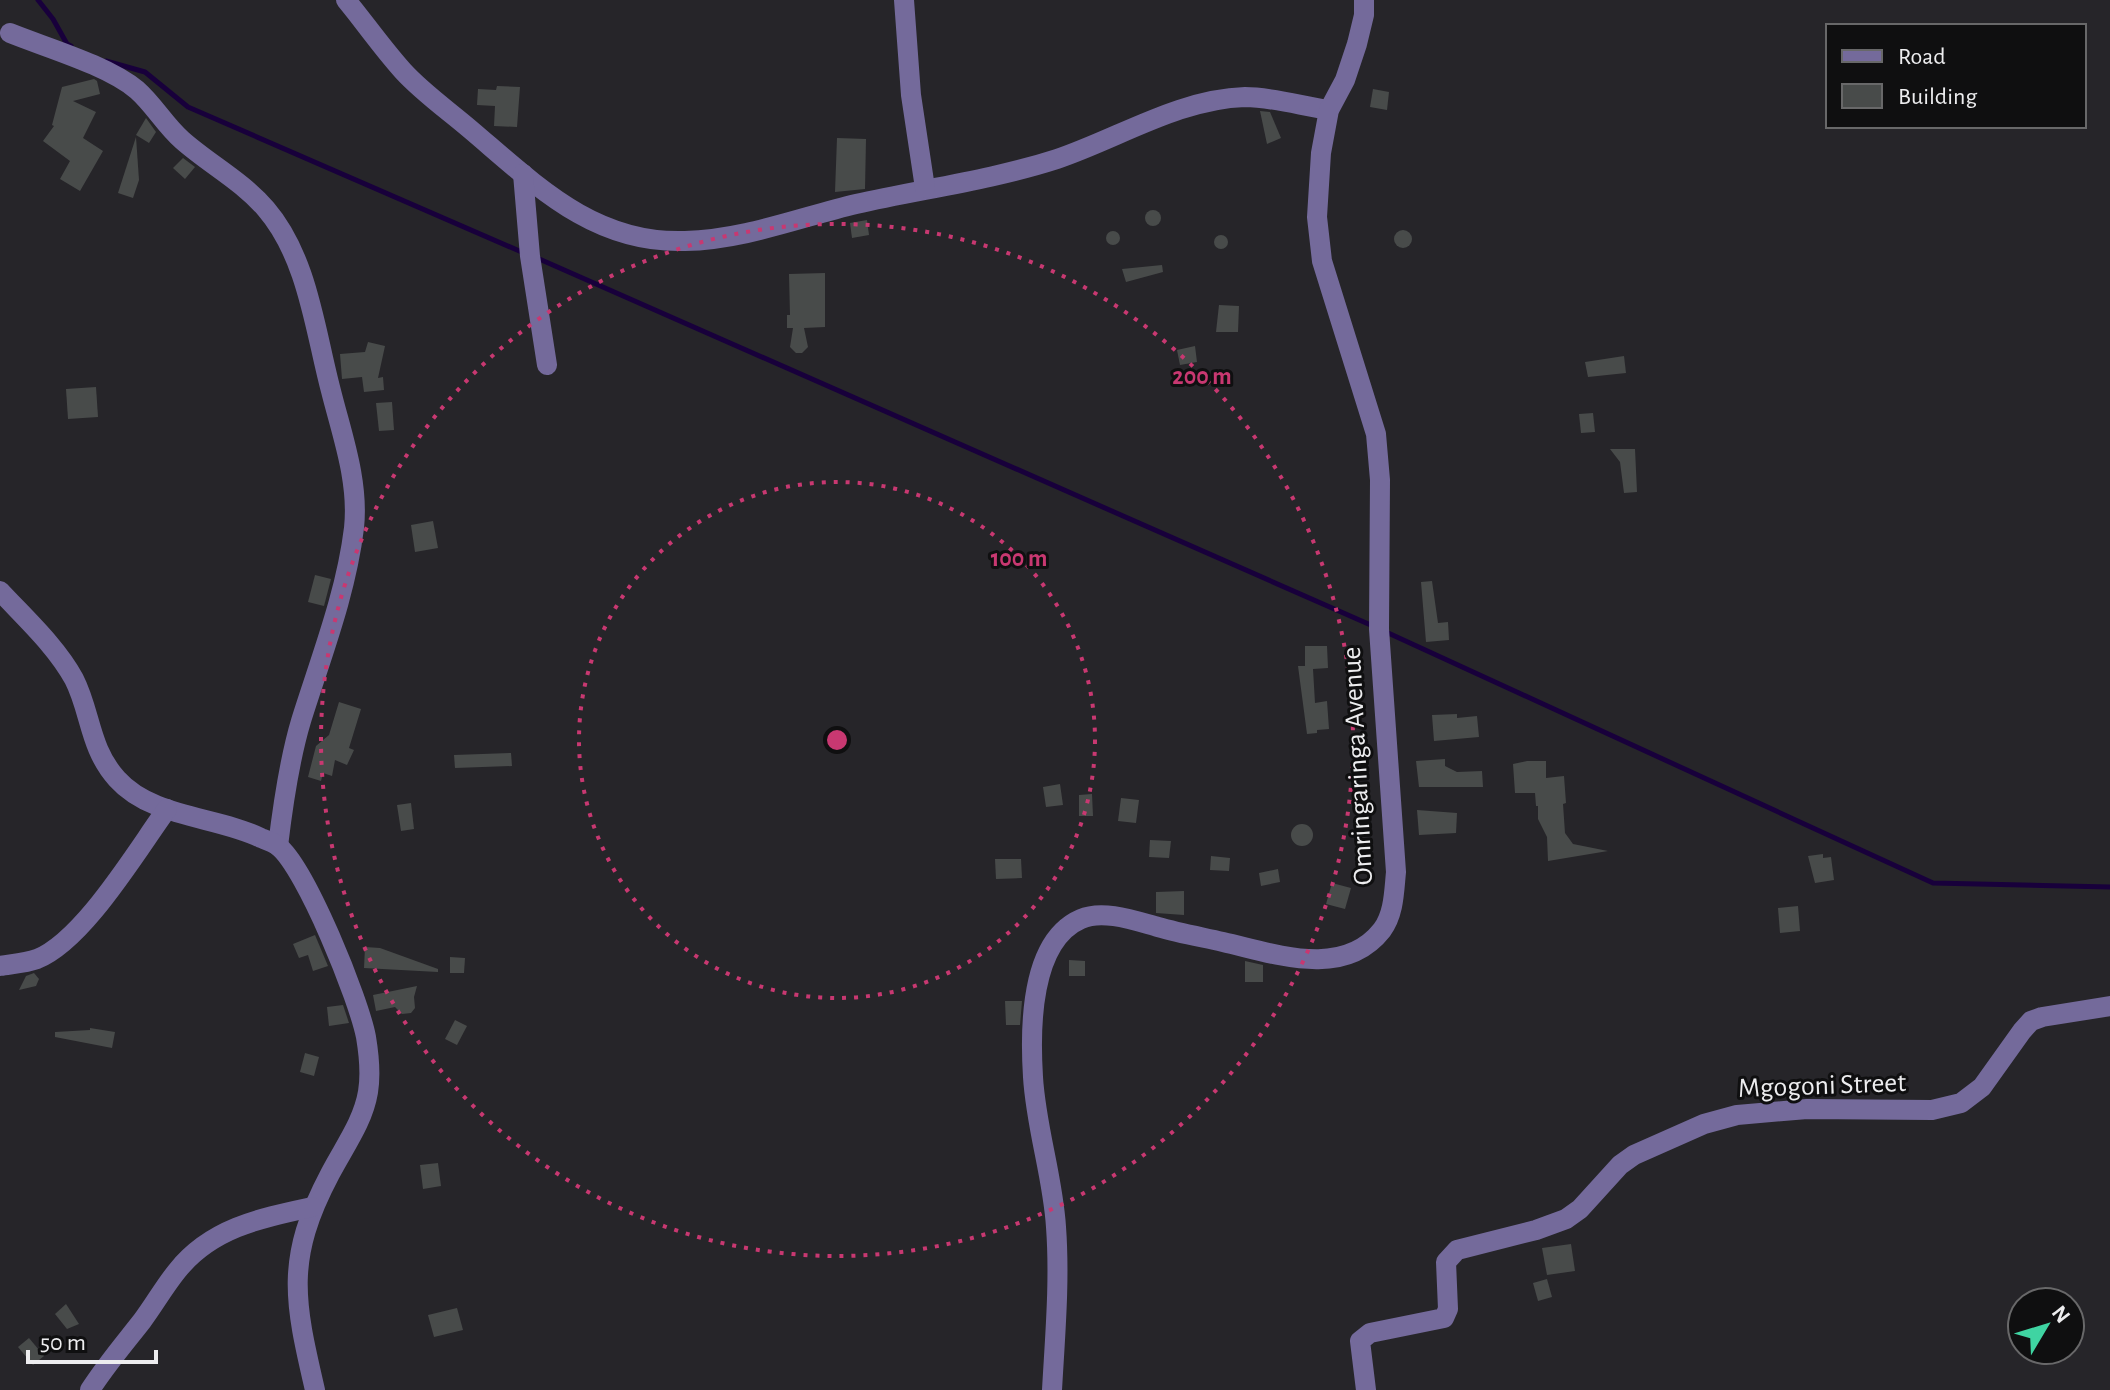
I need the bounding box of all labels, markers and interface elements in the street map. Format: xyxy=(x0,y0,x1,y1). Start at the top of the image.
legend xyxy=(1826,24,2086,128)
text: Road xyxy=(1898,45,1946,69)
text: Building xyxy=(1898,85,1977,109)
text: 200 m xyxy=(1172,365,1232,389)
text: 100 m xyxy=(991,547,1047,571)
street label: Omringaringa Avenue xyxy=(1338,646,1378,886)
centre of rings xyxy=(823,726,851,754)
street label: Mgogoni Street xyxy=(1737,1069,1907,1103)
north arrow xyxy=(2006,1286,2086,1366)
text: N xyxy=(2048,1302,2074,1327)
scale bar xyxy=(28,1314,156,1364)
text: 50 m xyxy=(40,1331,86,1355)

